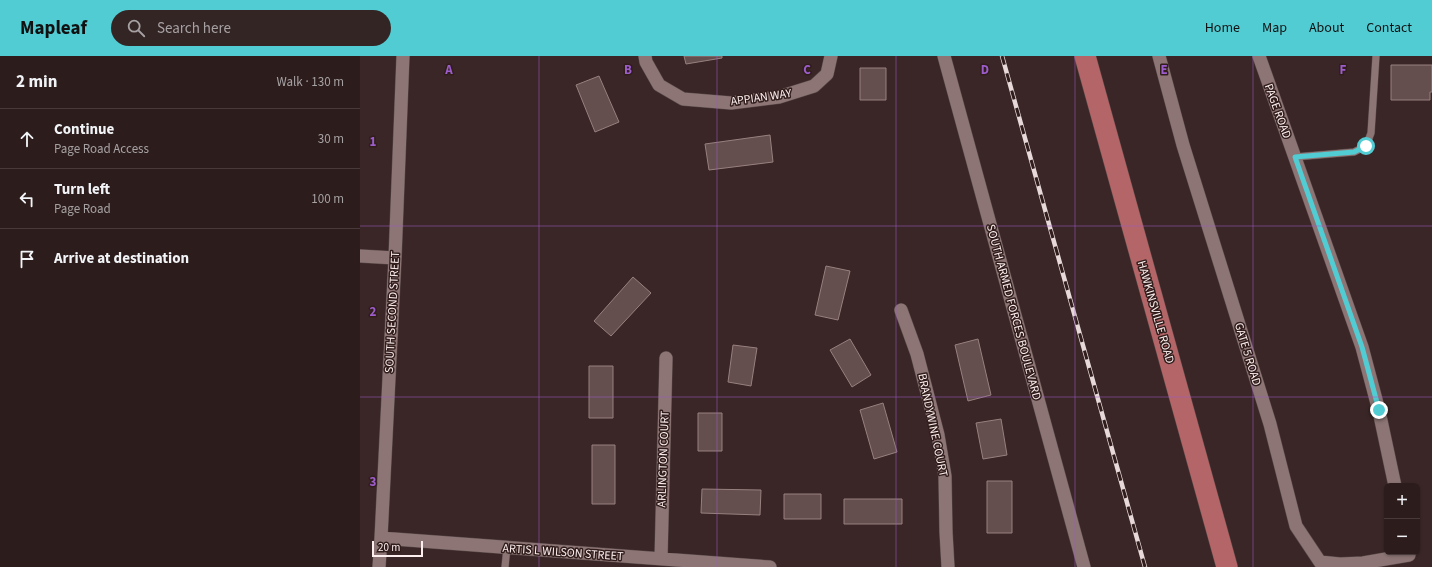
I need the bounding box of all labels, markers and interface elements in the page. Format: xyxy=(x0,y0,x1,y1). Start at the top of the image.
search box xyxy=(111,10,391,46)
text: Mapleaf xyxy=(20,15,87,42)
icon: search xyxy=(125,17,147,39)
text: Search here xyxy=(157,18,231,39)
text: Home xyxy=(1205,18,1240,38)
text: Map xyxy=(1262,18,1287,38)
text: About xyxy=(1309,18,1344,38)
text: Contact xyxy=(1366,18,1412,38)
text: A xyxy=(444,61,453,79)
text: B xyxy=(624,61,632,79)
text: C xyxy=(803,61,811,79)
text: D xyxy=(981,61,989,79)
text: E xyxy=(1160,61,1168,79)
text: F xyxy=(1340,61,1347,79)
text: 2 min xyxy=(16,70,57,94)
text: Walk · 130 m xyxy=(276,73,344,91)
street label: PAGE ROAD xyxy=(1260,81,1295,141)
street label: APPIAN WAY xyxy=(729,85,793,110)
text: Continue xyxy=(54,119,114,140)
icon: ahead xyxy=(16,128,38,150)
text: 30 m xyxy=(318,130,344,148)
text: 1 xyxy=(370,133,377,151)
route start xyxy=(1357,137,1375,155)
text: Page Road Access xyxy=(54,140,149,158)
text: Turn left xyxy=(54,179,110,200)
icon: left xyxy=(16,188,38,210)
text: 100 m xyxy=(311,190,344,208)
text: Page Road xyxy=(54,200,111,218)
street label: SOUTH ARMED FORCES BOULEVARD xyxy=(982,222,1045,402)
icon: arrive xyxy=(16,248,38,270)
text: Arrive at destination xyxy=(54,248,189,269)
street label: SOUTH SECOND STREET xyxy=(381,250,404,373)
street label: HAWKINSVILLE ROAD xyxy=(1133,259,1178,366)
text: 2 xyxy=(370,303,377,321)
street label: GATE 5 ROAD xyxy=(1230,320,1265,388)
street label: BRANDYWINE COURT xyxy=(913,372,952,479)
route end xyxy=(1370,401,1388,419)
street label: ARLINGTON COURT xyxy=(653,410,674,508)
text: 3 xyxy=(370,473,377,491)
map controls xyxy=(1384,483,1420,555)
button: + xyxy=(1384,483,1420,519)
button: − xyxy=(1384,519,1420,555)
scale bar xyxy=(372,539,423,558)
text: 20 m xyxy=(378,540,400,555)
street label: ARTIS L WILSON STREET xyxy=(502,540,624,565)

